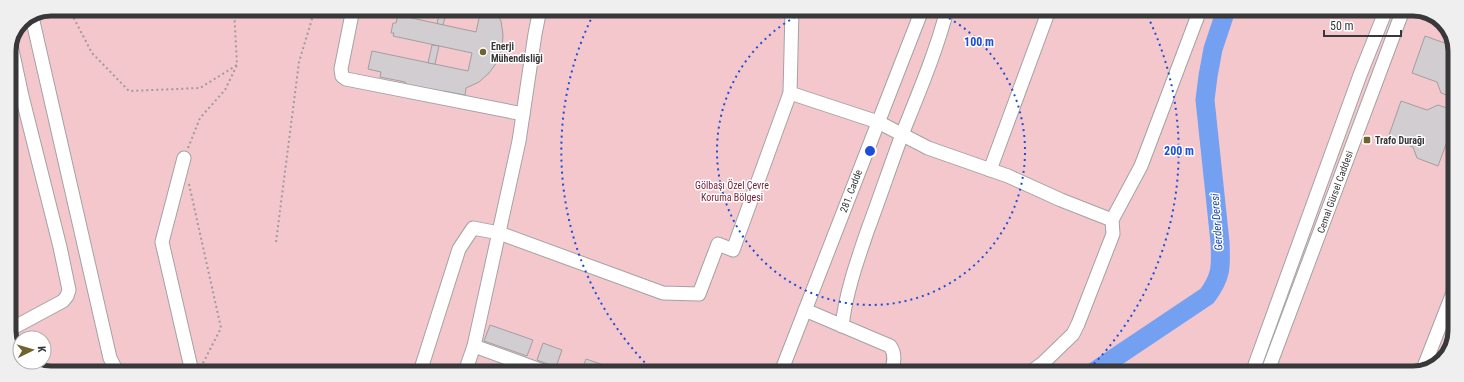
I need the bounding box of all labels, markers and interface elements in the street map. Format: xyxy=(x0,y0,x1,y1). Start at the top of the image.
scale bar xyxy=(1324,12,1401,38)
text: 50 m xyxy=(1330,19,1354,33)
text: 100 m xyxy=(964,35,994,49)
place label: Enerji Mühendisliği xyxy=(491,41,543,64)
marker: Enerji Mühendisliği xyxy=(478,47,488,57)
marker: Trafo Durağı xyxy=(1362,135,1372,145)
place label: Trafo Durağı xyxy=(1375,135,1425,146)
centre of rings xyxy=(863,144,877,158)
text: 200 m xyxy=(1164,144,1194,158)
street label: Cemal Gürsel Caddesi xyxy=(1315,149,1355,235)
street label: 281. Cadde xyxy=(838,168,864,214)
park label: Gölbaşı Özel Çevre Koruma Bölgesi xyxy=(695,179,769,203)
water label: Gerder Deresi xyxy=(1208,193,1225,251)
north arrow xyxy=(12,330,52,370)
text: K xyxy=(35,346,48,354)

